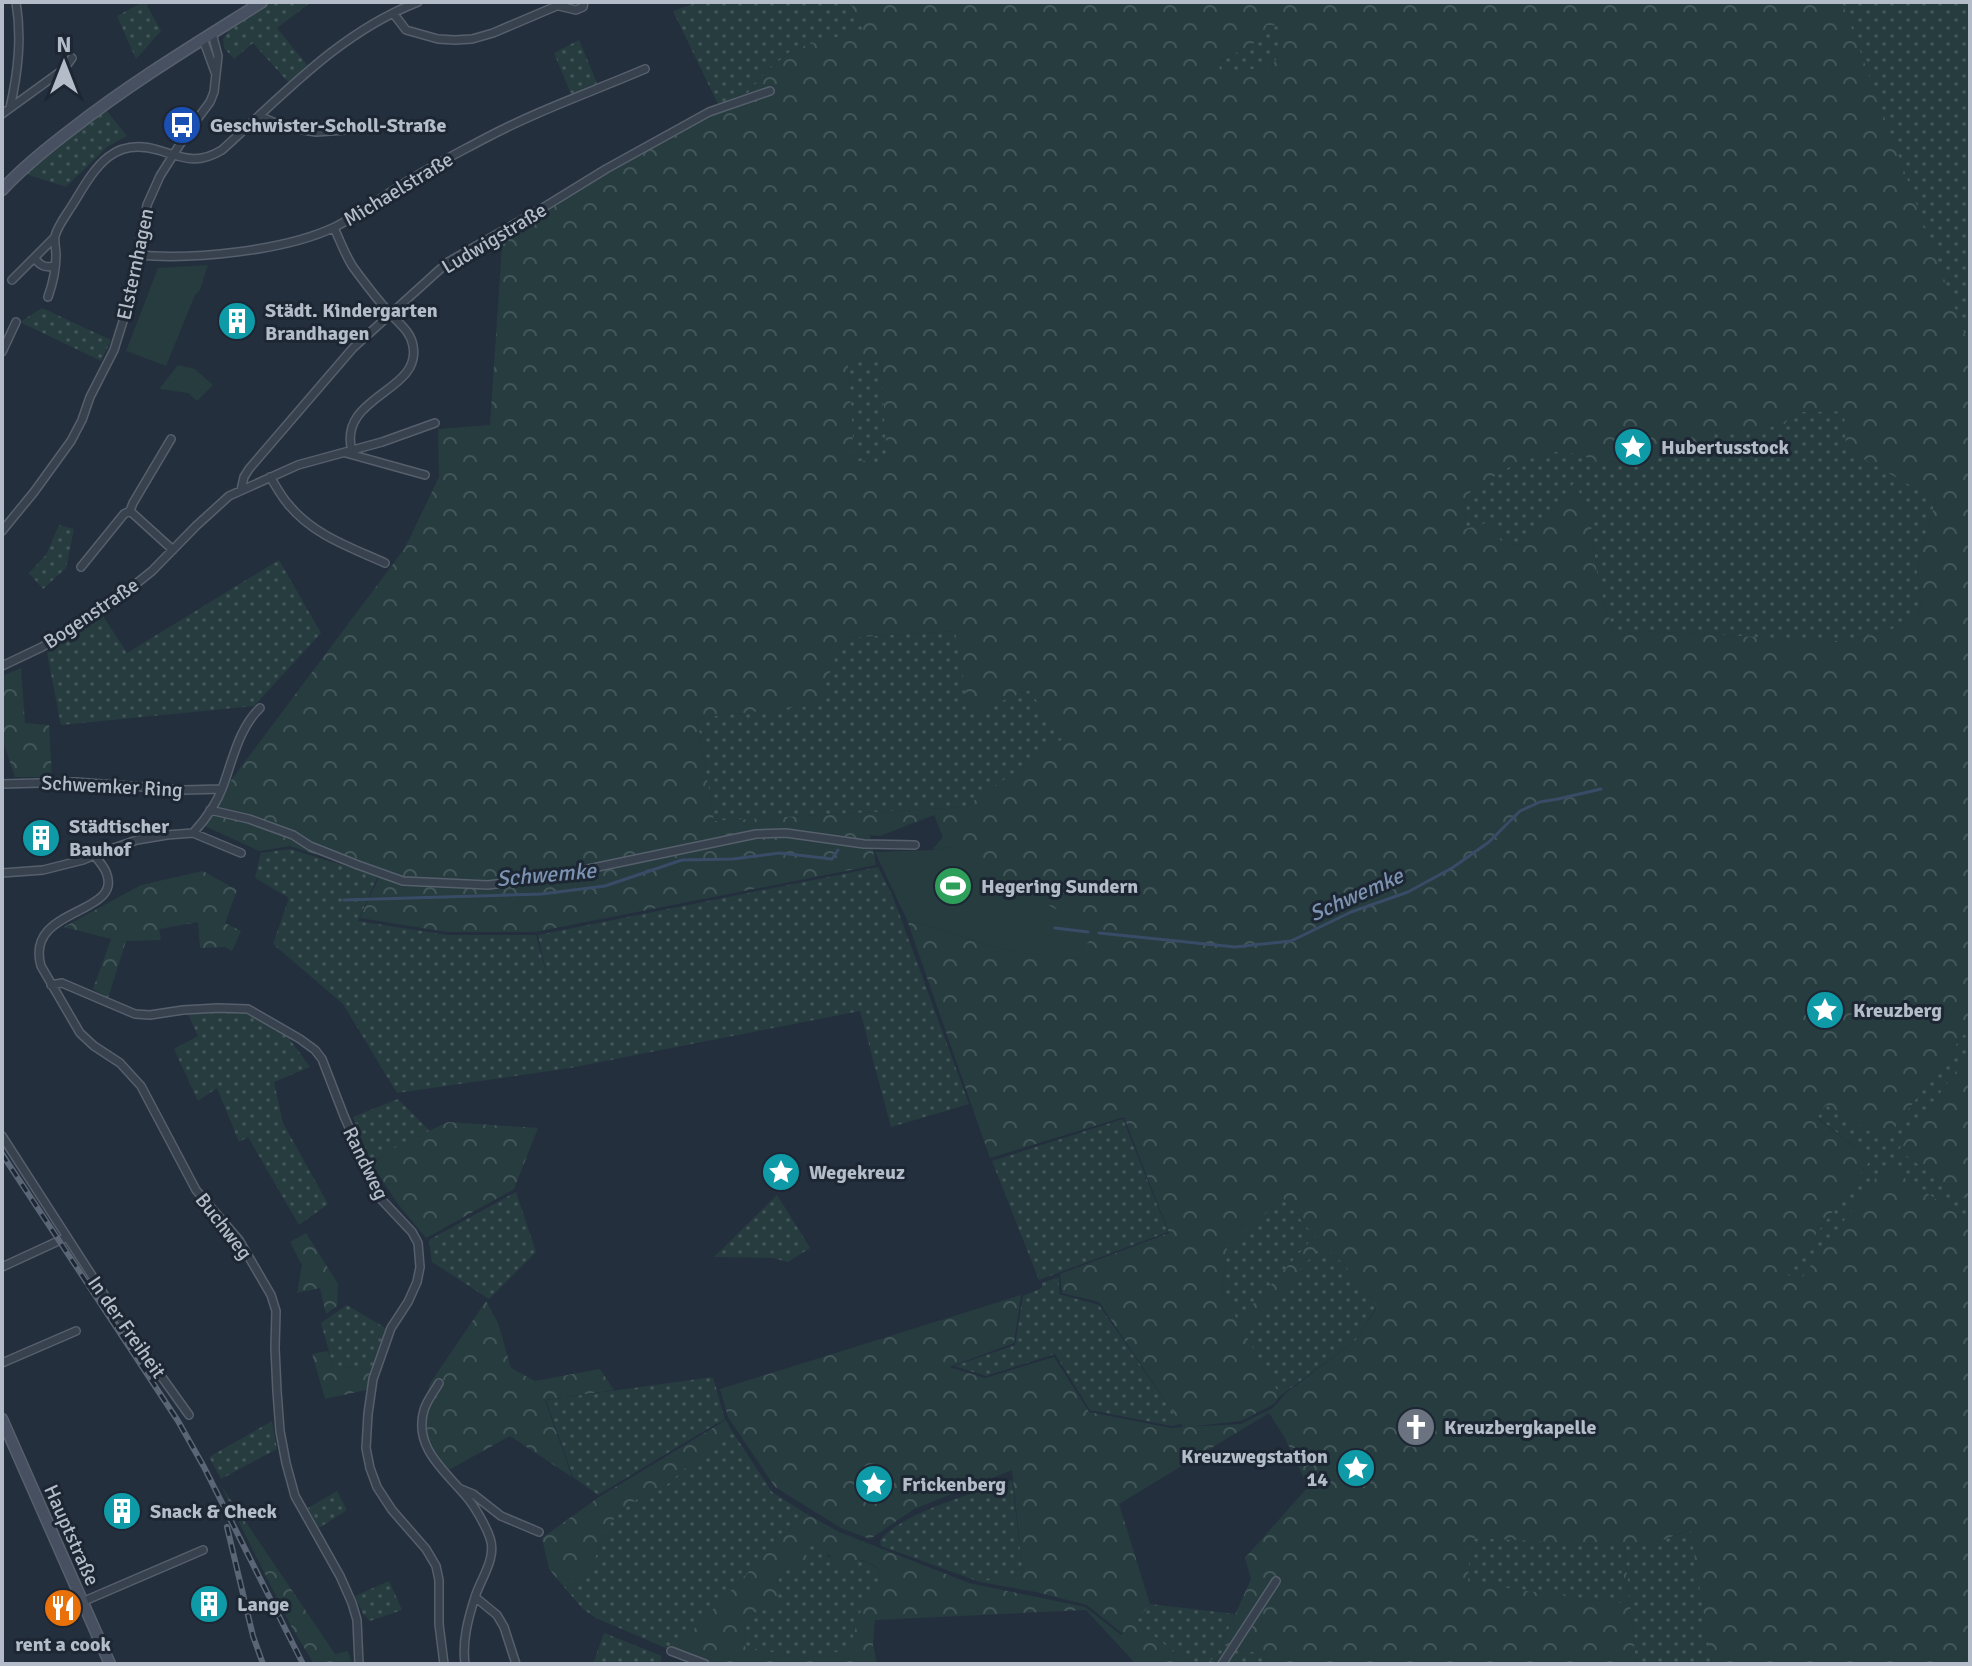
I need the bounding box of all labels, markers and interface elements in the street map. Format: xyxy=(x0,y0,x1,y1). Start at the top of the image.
north arrow xyxy=(24,24,104,104)
text: N xyxy=(56,31,72,58)
bus stop icon: Geschwister-Scholl-Straße xyxy=(161,104,203,146)
place label: Geschwister-Scholl-Straße xyxy=(210,113,446,138)
street label: Michaelstraße xyxy=(339,147,458,232)
street label: Ludwigstraße xyxy=(437,197,551,279)
street label: Elsternhagen xyxy=(111,206,160,322)
place label: Städt. Kindergarten Brandhagen xyxy=(265,298,438,346)
building icon: Städt. Kindergarten Brandhagen xyxy=(216,300,258,342)
place icon: Hubertusstock xyxy=(1612,426,1654,468)
place label: Hubertusstock xyxy=(1661,435,1789,460)
street label: Bogenstraße xyxy=(39,572,144,654)
street label: Schwemker Ring xyxy=(41,770,183,803)
place label: Städtischer Bauhof xyxy=(69,814,169,862)
building icon: Städtischer Bauhof xyxy=(20,817,62,859)
water label: Schwemke xyxy=(495,857,598,892)
water label: Schwemke xyxy=(1305,861,1408,927)
sports icon: Hegering Sundern xyxy=(932,865,974,907)
place label: Hegering Sundern xyxy=(981,874,1138,899)
place icon: Kreuzberg xyxy=(1804,989,1846,1031)
place label: Kreuzberg xyxy=(1853,998,1942,1023)
street label: Randweg xyxy=(337,1123,394,1204)
place icon: Wegekreuz xyxy=(760,1151,802,1193)
place label: Wegekreuz xyxy=(809,1160,905,1185)
street label: Buchweg xyxy=(190,1188,257,1265)
street label: In der Freiheit xyxy=(82,1271,171,1383)
church icon: Kreuzbergkapelle xyxy=(1395,1406,1437,1448)
place label: Kreuzbergkapelle xyxy=(1444,1415,1597,1440)
place label: Kreuzwegstation 14 xyxy=(1181,1444,1328,1492)
place icon: Kreuzwegstation 14 xyxy=(1335,1447,1377,1489)
place icon: Frickenberg xyxy=(853,1463,895,1505)
place label: Frickenberg xyxy=(902,1472,1006,1497)
street label: Hauptstraße xyxy=(38,1481,105,1590)
building icon: Snack & Check xyxy=(101,1490,143,1532)
place label: Snack & Check xyxy=(150,1499,278,1524)
building icon: Lange xyxy=(188,1583,230,1625)
restaurant icon: rent a cook xyxy=(42,1587,84,1629)
place label: Lange xyxy=(237,1592,289,1617)
place label: rent a cook xyxy=(15,1632,111,1657)

